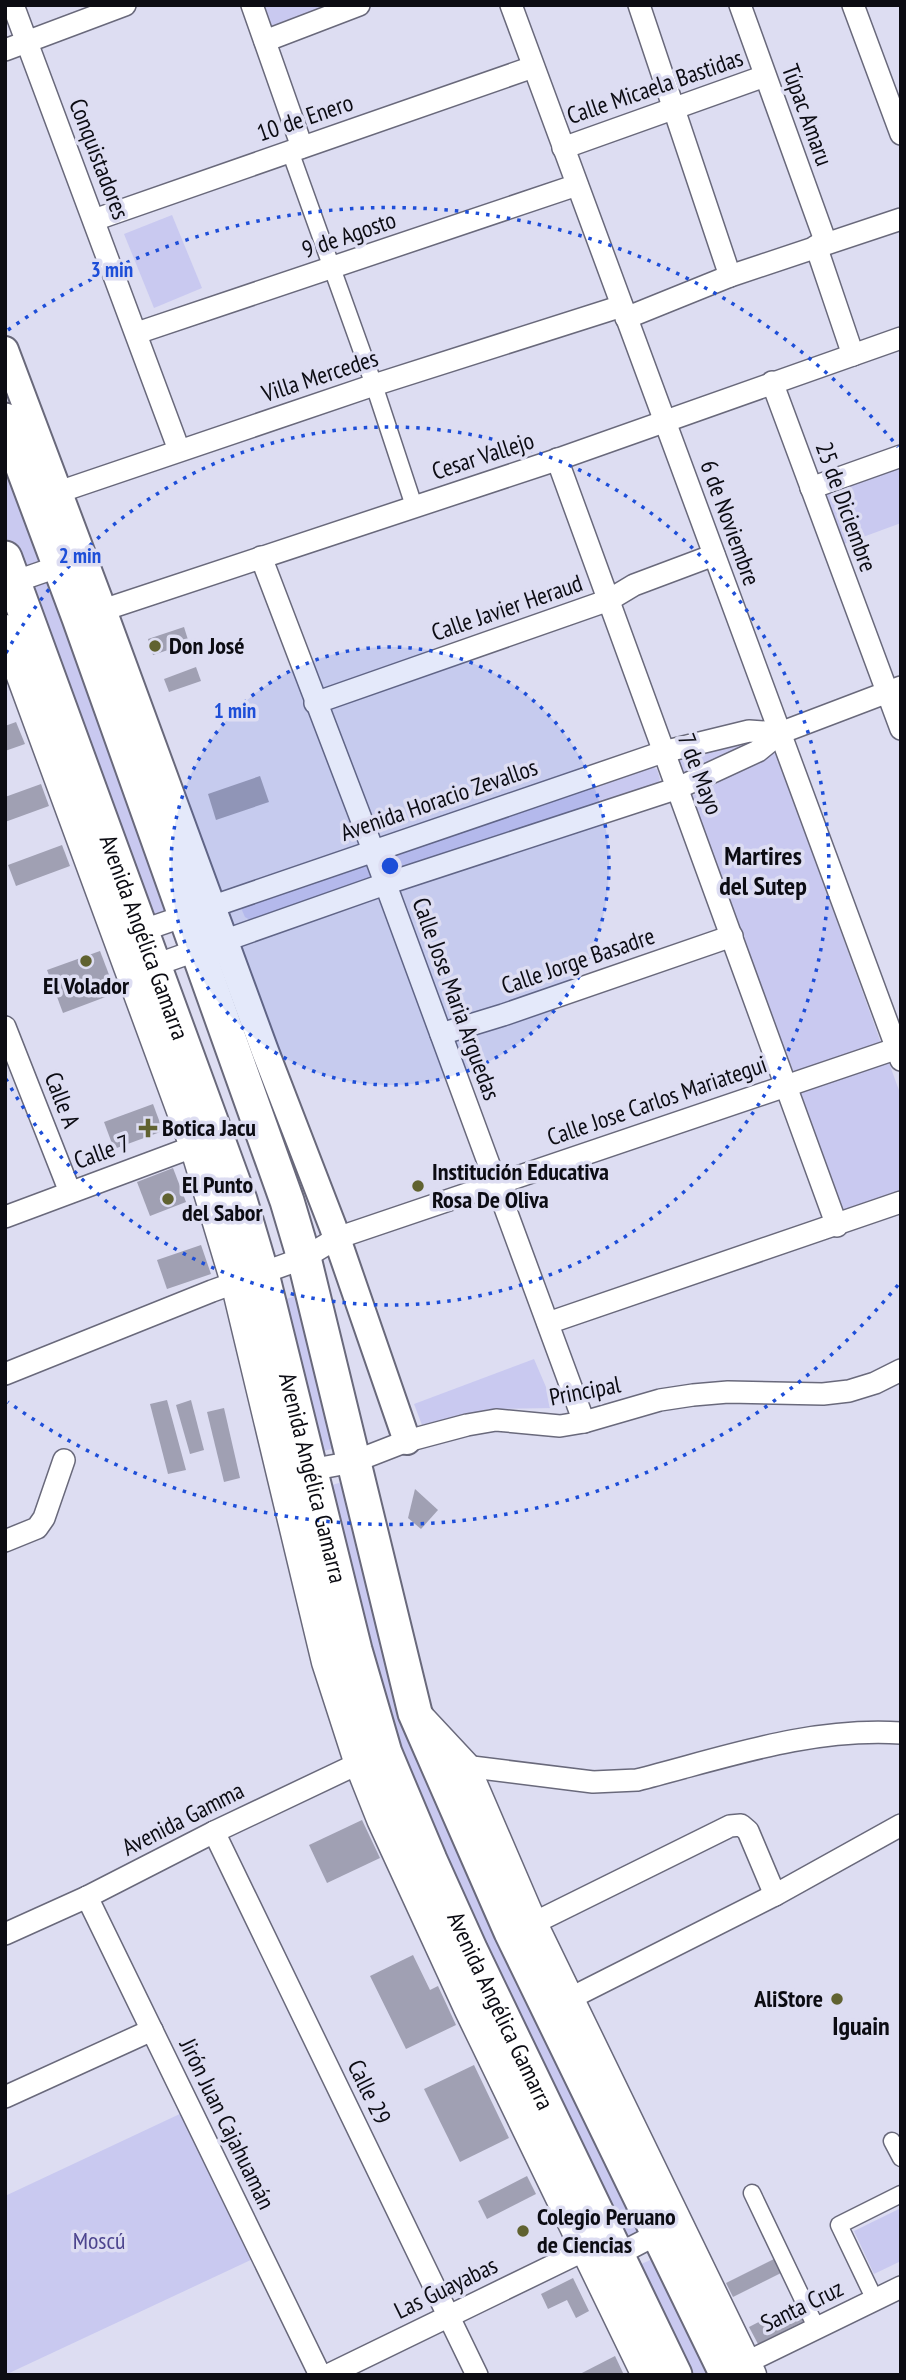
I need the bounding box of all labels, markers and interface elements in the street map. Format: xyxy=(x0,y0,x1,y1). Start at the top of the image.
street label: Calle Micaela Bastidas xyxy=(563,42,747,131)
street label: Túpac Amaru xyxy=(775,60,840,170)
street label: 10 de Enero xyxy=(253,87,357,148)
street label: Conquistadores xyxy=(62,94,137,224)
street label: 9 de Agosto xyxy=(298,204,400,265)
text: 3 min xyxy=(91,256,133,283)
street label: Villa Mercedes xyxy=(257,342,382,409)
street label: Cesar Vallejo xyxy=(428,424,538,487)
street label: 25 de Diciembre xyxy=(809,438,884,576)
street label: 6 de Noviembre xyxy=(693,456,767,590)
text: 2 min xyxy=(59,542,101,569)
street label: Calle Javier Heraud xyxy=(427,567,586,648)
place label: Don José xyxy=(169,630,245,661)
marker: Don José xyxy=(147,638,163,654)
text: 1 min xyxy=(214,697,256,724)
street label: 7 de Mayo xyxy=(671,729,730,819)
street label: Avenida Horacio Zevallos xyxy=(336,751,542,848)
street label: Avenida Angélica Gamarra xyxy=(93,831,196,1044)
district label: Martires del Sutep xyxy=(719,839,807,902)
centre of rings xyxy=(378,854,402,878)
street label: Calle Jose Maria Arguedas xyxy=(405,893,507,1104)
street label: Calle Jorge Basadre xyxy=(497,920,659,1001)
marker: El Volador xyxy=(78,953,94,969)
place label: El Volador xyxy=(43,970,130,1001)
street label: Calle Jose Carlos Mariategui xyxy=(543,1048,771,1153)
street label: Calle A xyxy=(38,1068,87,1133)
place label: Botica Jacu xyxy=(162,1112,256,1143)
marker: Botica Jacu xyxy=(140,1120,156,1136)
street label: Calle 7 xyxy=(70,1127,134,1176)
place label: Institución Educativa Rosa De Oliva xyxy=(432,1156,609,1215)
place label: El Punto del Sabor xyxy=(182,1169,263,1228)
marker: Institución Educativa Rosa De Oliva xyxy=(410,1178,426,1194)
marker: El Punto del Sabor xyxy=(160,1191,176,1207)
street label: Principal xyxy=(547,1368,624,1413)
street label: Avenida Angélica Gamarra xyxy=(272,1369,354,1586)
street label: Avenida Gamma xyxy=(117,1775,249,1863)
street label: Avenida Angélica Gamarra xyxy=(440,1907,561,2115)
place label: AliStore xyxy=(753,1983,823,2014)
marker: AliStore xyxy=(829,1991,845,2007)
district label: Iguain xyxy=(832,2009,890,2042)
street label: Jirón Juan Cajahuamán xyxy=(172,2032,282,2214)
street label: Calle 29 xyxy=(341,2054,398,2129)
place label: Colegio Peruano de Ciencias xyxy=(537,2201,676,2260)
marker: Colegio Peruano de Ciencias xyxy=(515,2223,531,2239)
park label: Moscú xyxy=(73,2225,125,2256)
street label: Las Guayabas xyxy=(389,2249,502,2326)
street label: Santa Cruz xyxy=(755,2272,848,2339)

